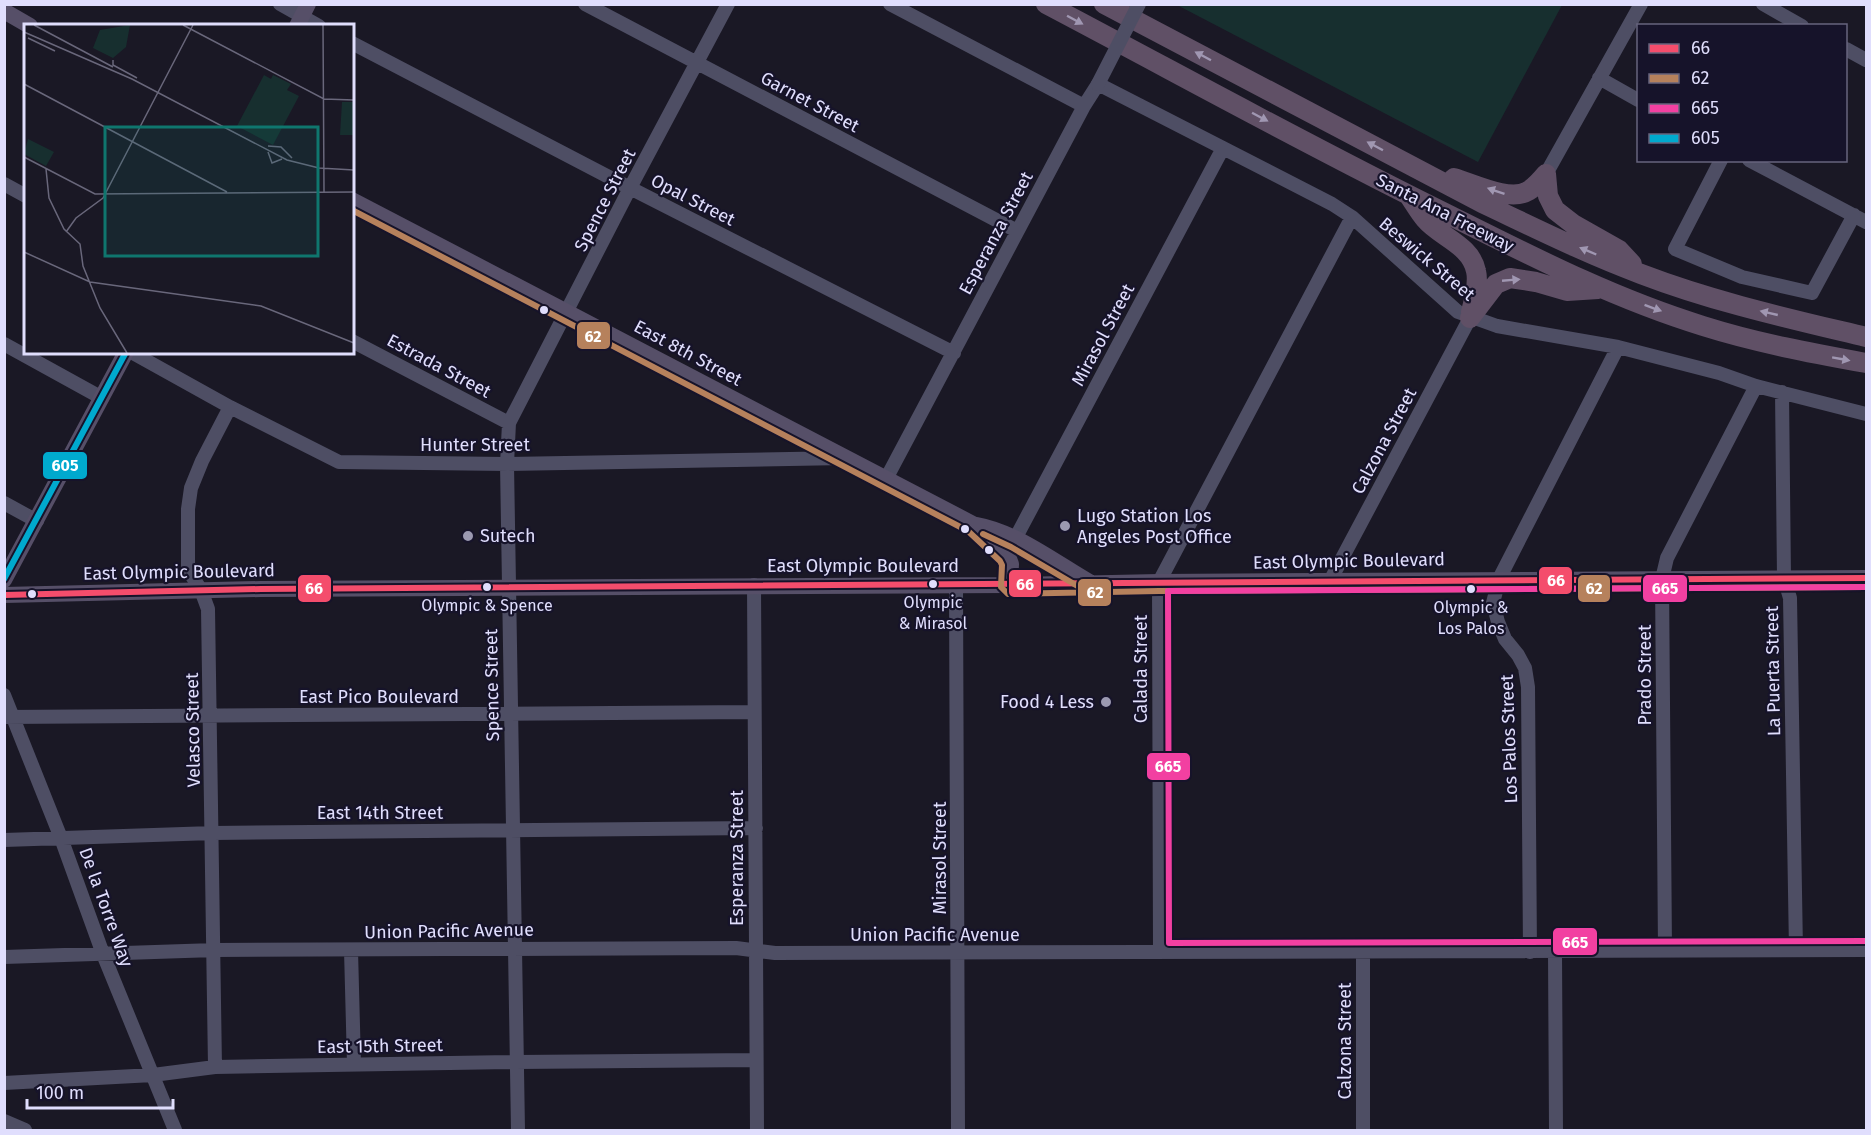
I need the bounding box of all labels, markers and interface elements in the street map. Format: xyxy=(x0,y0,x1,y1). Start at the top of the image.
one-way arrow xyxy=(1066,15,1083,24)
inset map xyxy=(24,24,354,354)
legend xyxy=(1637,24,1847,162)
text: 66 xyxy=(1691,37,1710,59)
one-way arrow xyxy=(1194,51,1211,61)
street label: Garnet Street xyxy=(757,67,864,137)
text: 62 xyxy=(1691,67,1709,89)
text: 665 xyxy=(1691,97,1719,119)
one-way arrow xyxy=(1251,112,1268,122)
text: 605 xyxy=(1691,127,1720,149)
one-way arrow xyxy=(1367,142,1384,151)
street label: Spence Street xyxy=(570,144,641,255)
street label: Esperanza Street xyxy=(954,167,1038,298)
street label: Opal Street xyxy=(647,169,739,231)
street label: Santa Ana Freeway xyxy=(1372,169,1518,257)
one-way arrow xyxy=(1487,186,1505,196)
street label: Beswick Street xyxy=(1375,213,1480,306)
one-way arrow xyxy=(1578,246,1596,256)
one-way arrow xyxy=(1502,275,1521,285)
street label: Mirasol Street xyxy=(1067,280,1139,390)
one-way arrow xyxy=(1644,303,1662,313)
unlabelled marker xyxy=(538,304,550,316)
one-way arrow xyxy=(1760,308,1778,318)
street label: East 8th Street xyxy=(630,315,746,391)
line badge: 62 xyxy=(576,321,611,350)
text: 62 xyxy=(584,327,602,346)
street label: Estrada Street xyxy=(383,329,495,403)
one-way arrow xyxy=(1831,355,1850,364)
street label: Calzona Street xyxy=(1347,384,1421,498)
street label: Hunter Street xyxy=(420,434,530,456)
line badge: 605 xyxy=(42,451,88,480)
text: 605 xyxy=(52,456,79,475)
place label: Lugo Station Los Angeles Post Office xyxy=(1077,505,1232,548)
marker: Lugo Station Los Angeles Post Office xyxy=(1058,519,1072,533)
unlabelled marker xyxy=(959,523,971,535)
place label: Sutech xyxy=(480,525,535,547)
marker: Sutech xyxy=(461,529,475,543)
unlabelled marker xyxy=(983,544,995,556)
street label: East Olympic Boulevard xyxy=(1253,548,1445,574)
street label: East Olympic Boulevard xyxy=(767,555,959,577)
street label: East Olympic Boulevard xyxy=(83,559,275,585)
line badge: 66 xyxy=(1538,566,1573,595)
line badge: 66 xyxy=(1008,569,1042,598)
text: 66 xyxy=(1547,571,1565,590)
line badge: 66 xyxy=(297,574,332,603)
line badge: 62 xyxy=(1577,574,1611,603)
line badge: 665 xyxy=(1642,574,1688,603)
text: 66 xyxy=(1016,575,1034,594)
marker: Olympic & Mirasol xyxy=(927,578,939,590)
line badge: 62 xyxy=(1077,578,1112,607)
text: 66 xyxy=(305,579,323,598)
text: 62 xyxy=(1585,579,1603,598)
text: 665 xyxy=(1652,579,1679,598)
marker: Olympic & Spence xyxy=(481,581,493,593)
text: 62 xyxy=(1086,583,1104,602)
marker: Olympic & Los Palos xyxy=(1465,583,1477,595)
unlabelled marker xyxy=(26,588,38,600)
place label: Olympic & Mirasol xyxy=(899,593,968,633)
place label: Olympic & Spence xyxy=(421,596,553,615)
place label: Olympic & Los Palos xyxy=(1434,598,1509,638)
street label: La Puerta Street xyxy=(1761,605,1785,736)
street label: Calada Street xyxy=(1130,614,1152,723)
street label: Prado Street xyxy=(1634,624,1656,726)
street label: Spence Street xyxy=(480,628,504,741)
street label: Velasco Street xyxy=(181,672,205,788)
street label: Los Palos Street xyxy=(1496,674,1522,804)
street label: East Pico Boulevard xyxy=(299,686,459,708)
place label: Food 4 Less xyxy=(1000,691,1094,713)
marker: Food 4 Less xyxy=(1099,695,1113,709)
line badge: 665 xyxy=(1146,752,1191,781)
text: 665 xyxy=(1155,757,1182,776)
street label: Esperanza Street xyxy=(726,789,748,926)
street label: Mirasol Street xyxy=(929,801,951,914)
street label: East 14th Street xyxy=(317,802,444,824)
street label: De la Torre Way xyxy=(74,844,138,970)
street label: Union Pacific Avenue xyxy=(364,919,534,943)
street label: Union Pacific Avenue xyxy=(850,924,1020,946)
line badge: 665 xyxy=(1552,927,1598,956)
text: 665 xyxy=(1562,933,1589,952)
street label: Calzona Street xyxy=(1334,982,1356,1100)
street label: East 15th Street xyxy=(317,1034,444,1058)
scale bar xyxy=(27,1072,172,1110)
text: 100 m xyxy=(36,1082,84,1104)

